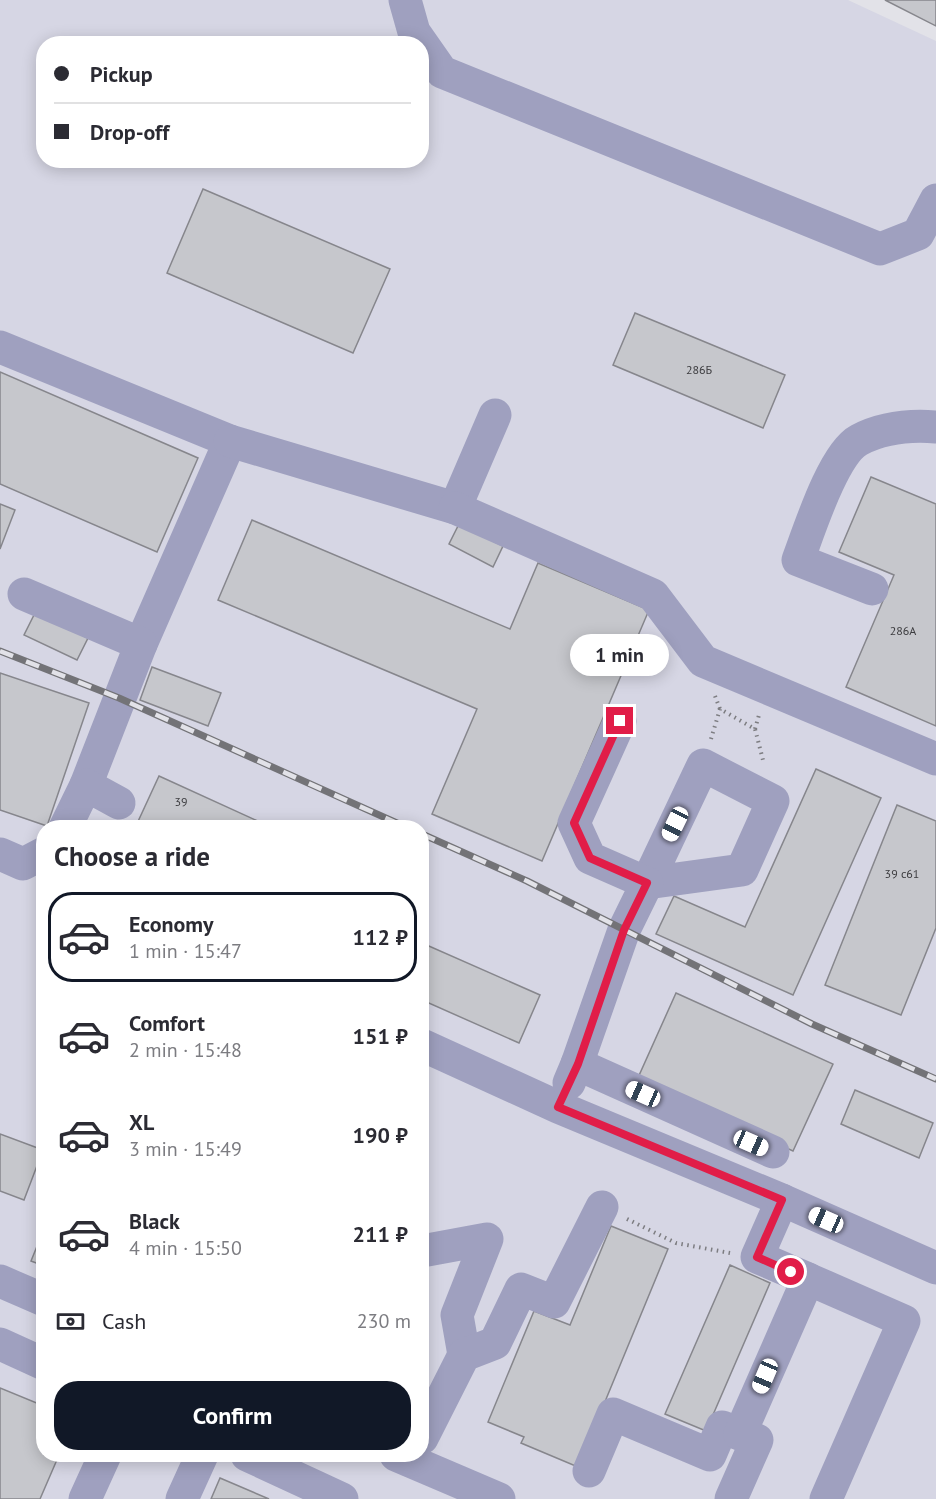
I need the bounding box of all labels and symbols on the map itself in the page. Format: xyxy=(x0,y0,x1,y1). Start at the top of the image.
house number: 286Б xyxy=(686,362,713,377)
house number: 286А xyxy=(890,623,916,638)
callout: 1 min xyxy=(570,634,670,676)
route end xyxy=(606,707,633,734)
house number: 39 xyxy=(174,794,188,809)
car xyxy=(659,804,691,844)
house number: 39 с61 xyxy=(885,866,919,881)
car xyxy=(623,1078,663,1110)
car xyxy=(731,1127,771,1159)
car xyxy=(806,1204,846,1236)
route start xyxy=(777,1258,804,1285)
car xyxy=(750,1356,780,1396)

